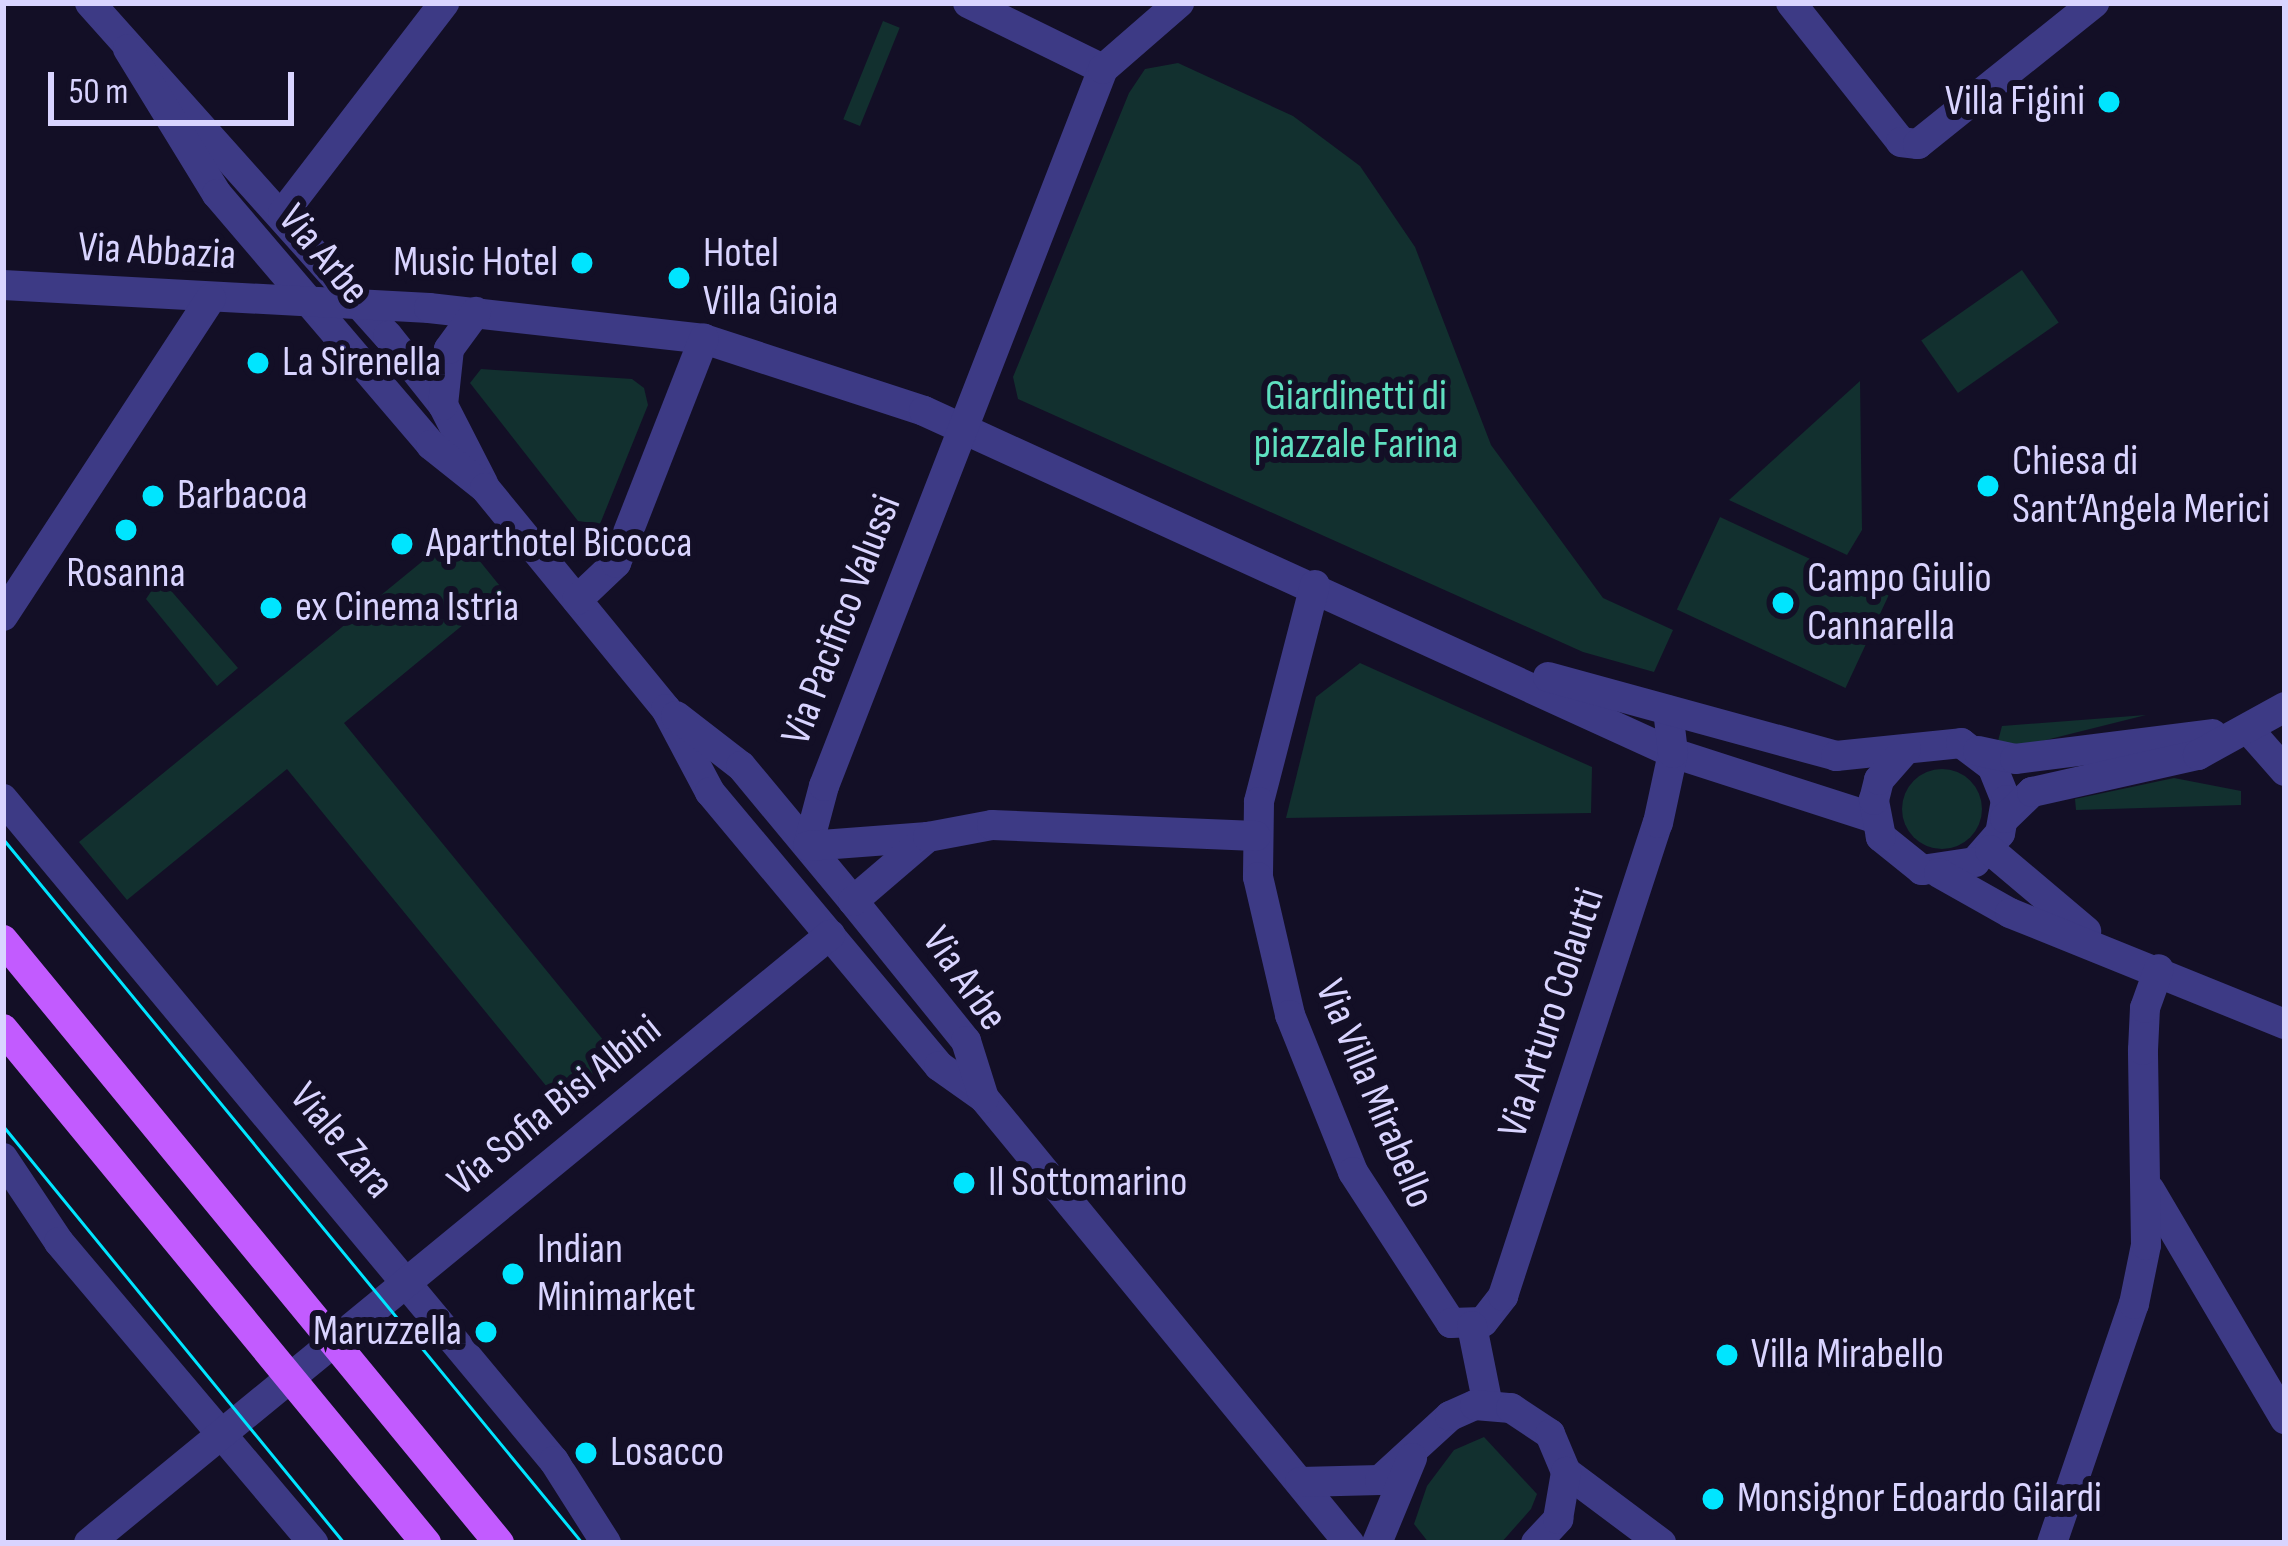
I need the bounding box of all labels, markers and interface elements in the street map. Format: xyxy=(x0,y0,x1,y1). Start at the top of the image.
scale bar xyxy=(54,48,300,122)
text: 50 m xyxy=(69,71,128,114)
place label: Villa Figini xyxy=(1945,77,2085,127)
marker: Villa Figini xyxy=(2096,89,2122,115)
street label: Via Arbe xyxy=(267,195,379,315)
street label: Via Abbazia xyxy=(77,223,237,281)
place label: Hotel Villa Gioia xyxy=(703,229,838,328)
place label: Music Hotel xyxy=(393,238,558,288)
marker: Music Hotel xyxy=(569,250,595,276)
marker: Hotel Villa Gioia xyxy=(666,265,692,291)
place label: La Sirenella xyxy=(282,338,441,388)
marker: La Sirenella xyxy=(245,350,271,376)
park label: Giardinetti di piazzale Farina xyxy=(1254,372,1458,470)
place label: Chiesa di Sant’Angela Merici xyxy=(2012,437,2270,536)
place label: Barbacoa xyxy=(177,471,308,521)
marker: Chiesa di Sant’Angela Merici xyxy=(1975,473,2001,499)
marker: Barbacoa xyxy=(140,483,166,509)
street label: Via Pacifico Valussi xyxy=(771,488,913,752)
marker: Rosanna xyxy=(113,517,139,543)
place label: Aparthotel Bicocca xyxy=(426,519,693,569)
marker: Aparthotel Bicocca xyxy=(389,531,415,557)
place label: Rosanna xyxy=(66,549,186,599)
place label: Campo Giulio Cannarella xyxy=(1807,554,1992,652)
place label: ex Cinema Istria xyxy=(295,583,519,633)
marker: Campo Giulio Cannarella xyxy=(1770,590,1796,616)
marker: ex Cinema Istria xyxy=(258,595,284,621)
street label: Via Arturo Colautti xyxy=(1488,882,1616,1144)
street label: Via Arbe xyxy=(910,918,1018,1040)
street label: Via Villa Mirabello xyxy=(1303,973,1445,1215)
street label: Via Sofia Bisi Albini xyxy=(438,1005,672,1207)
street label: Viale Zara xyxy=(278,1073,404,1209)
place label: Il Sottomarino xyxy=(988,1158,1187,1208)
marker: Il Sottomarino xyxy=(951,1170,977,1196)
place label: Indian Minimarket xyxy=(537,1225,696,1324)
marker: Indian Minimarket xyxy=(500,1261,526,1287)
place label: Maruzzella xyxy=(313,1307,462,1357)
marker: Maruzzella xyxy=(473,1319,499,1345)
place label: Villa Mirabello xyxy=(1751,1330,1944,1380)
marker: Villa Mirabello xyxy=(1714,1342,1740,1368)
place label: Losacco xyxy=(610,1428,724,1478)
marker: Losacco xyxy=(573,1440,599,1466)
place label: Monsignor Edoardo Gilardi xyxy=(1737,1474,2102,1524)
marker: Monsignor Edoardo Gilardi xyxy=(1700,1486,1726,1512)

